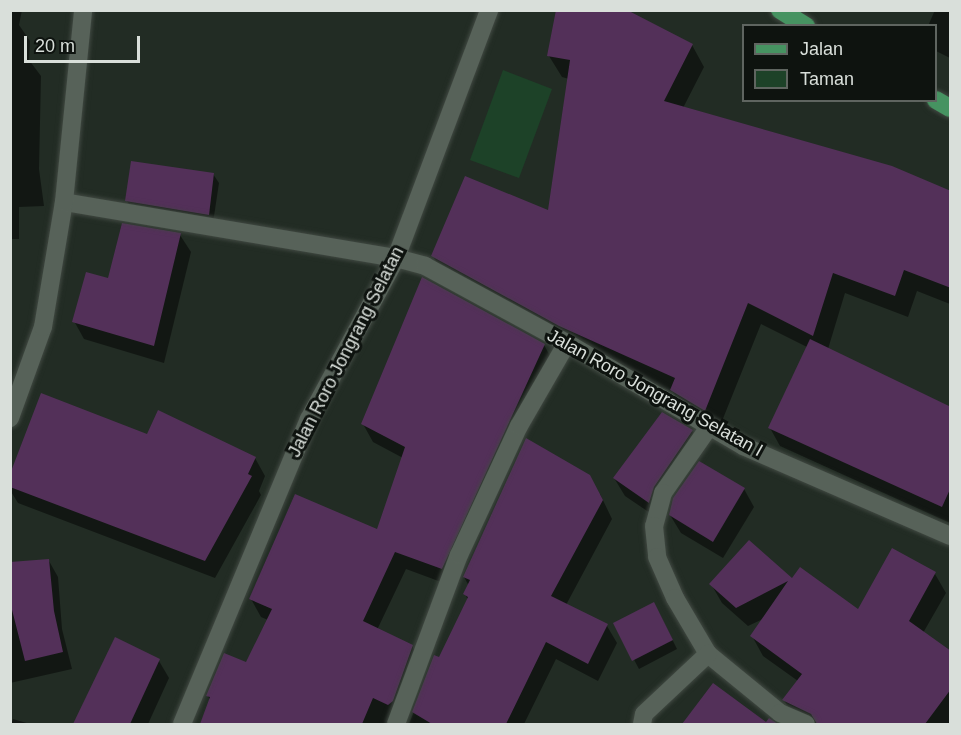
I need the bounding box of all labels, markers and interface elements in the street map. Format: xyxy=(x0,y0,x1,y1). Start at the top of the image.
scale bar xyxy=(27,24,142,62)
legend xyxy=(742,24,937,102)
text: 20 m xyxy=(35,36,75,56)
text: Jalan xyxy=(800,39,843,59)
text: Taman xyxy=(800,69,854,89)
street label: Jalan Roro Jongrang Selatan xyxy=(283,243,409,461)
street label: Jalan Roro Jongrang Selatan I xyxy=(543,325,767,461)

